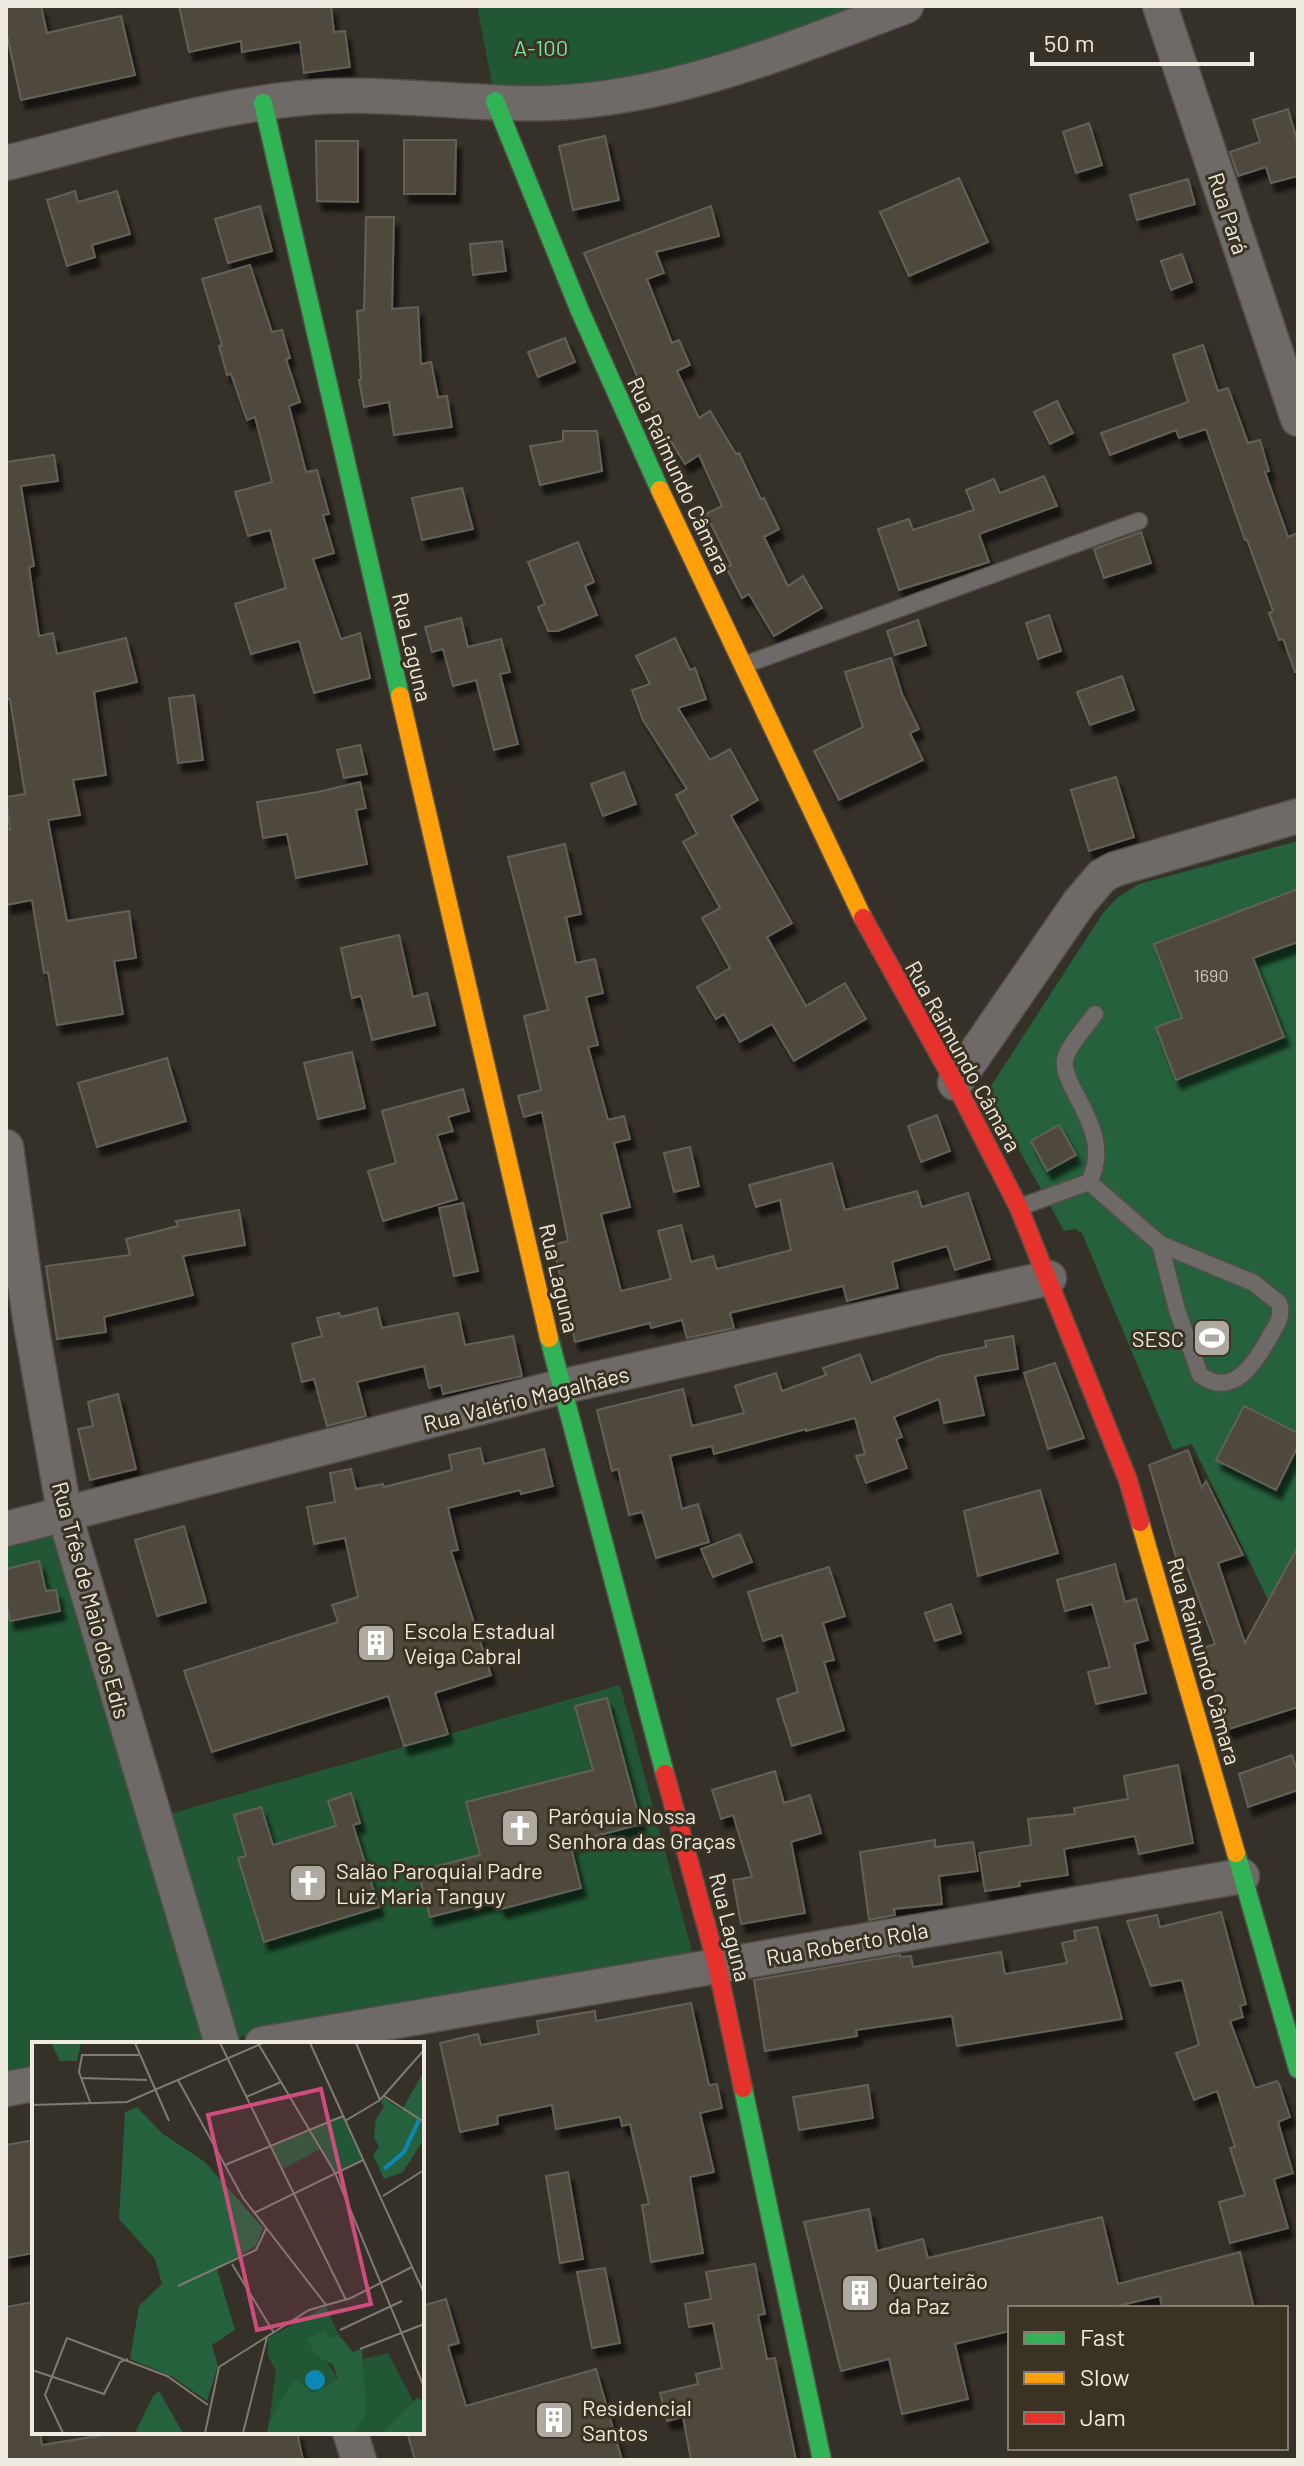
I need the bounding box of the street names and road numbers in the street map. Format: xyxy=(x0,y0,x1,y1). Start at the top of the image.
street label: Rua Pará xyxy=(1204,169,1254,257)
street label: Rua Raimundo Câmara xyxy=(623,372,737,578)
street label: Rua Laguna xyxy=(388,590,438,704)
street label: Rua Raimundo Câmara xyxy=(901,956,1027,1156)
street label: Rua Laguna xyxy=(535,1221,585,1335)
street label: Rua Valério Magalhães xyxy=(421,1360,631,1436)
street label: Rua Três de Maio dos Edis xyxy=(48,1479,136,1721)
street label: Rua Raimundo Câmara xyxy=(1163,1554,1247,1768)
street label: Rua Laguna xyxy=(705,1870,757,1984)
street label: Rua Roberto Rola xyxy=(764,1916,930,1970)

